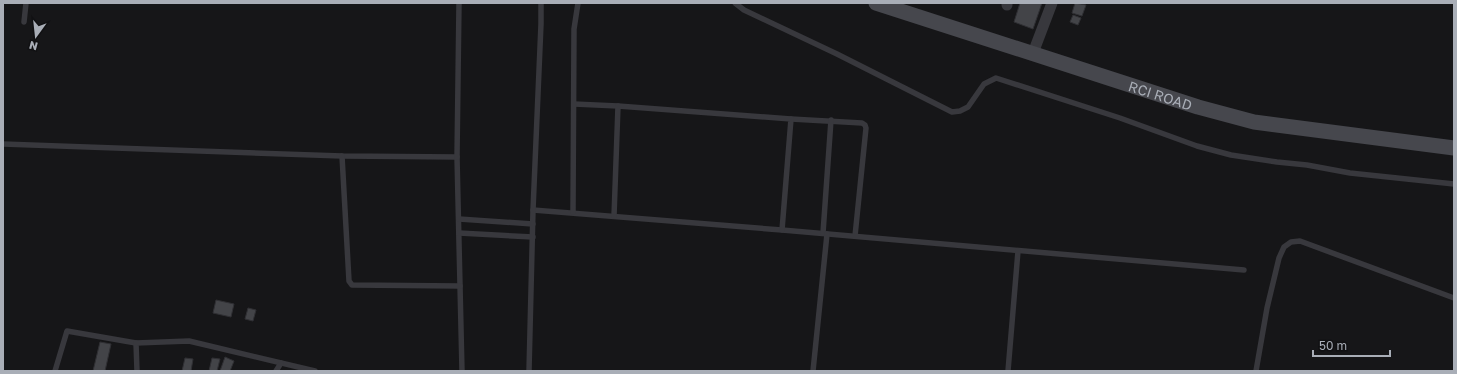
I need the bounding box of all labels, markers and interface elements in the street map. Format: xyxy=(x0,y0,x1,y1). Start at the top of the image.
north arrow xyxy=(16,16,56,56)
text: N xyxy=(28,39,39,54)
street label: RCI ROAD xyxy=(1127,77,1194,113)
scale bar xyxy=(1313,332,1390,358)
text: 50 m xyxy=(1319,338,1347,353)

